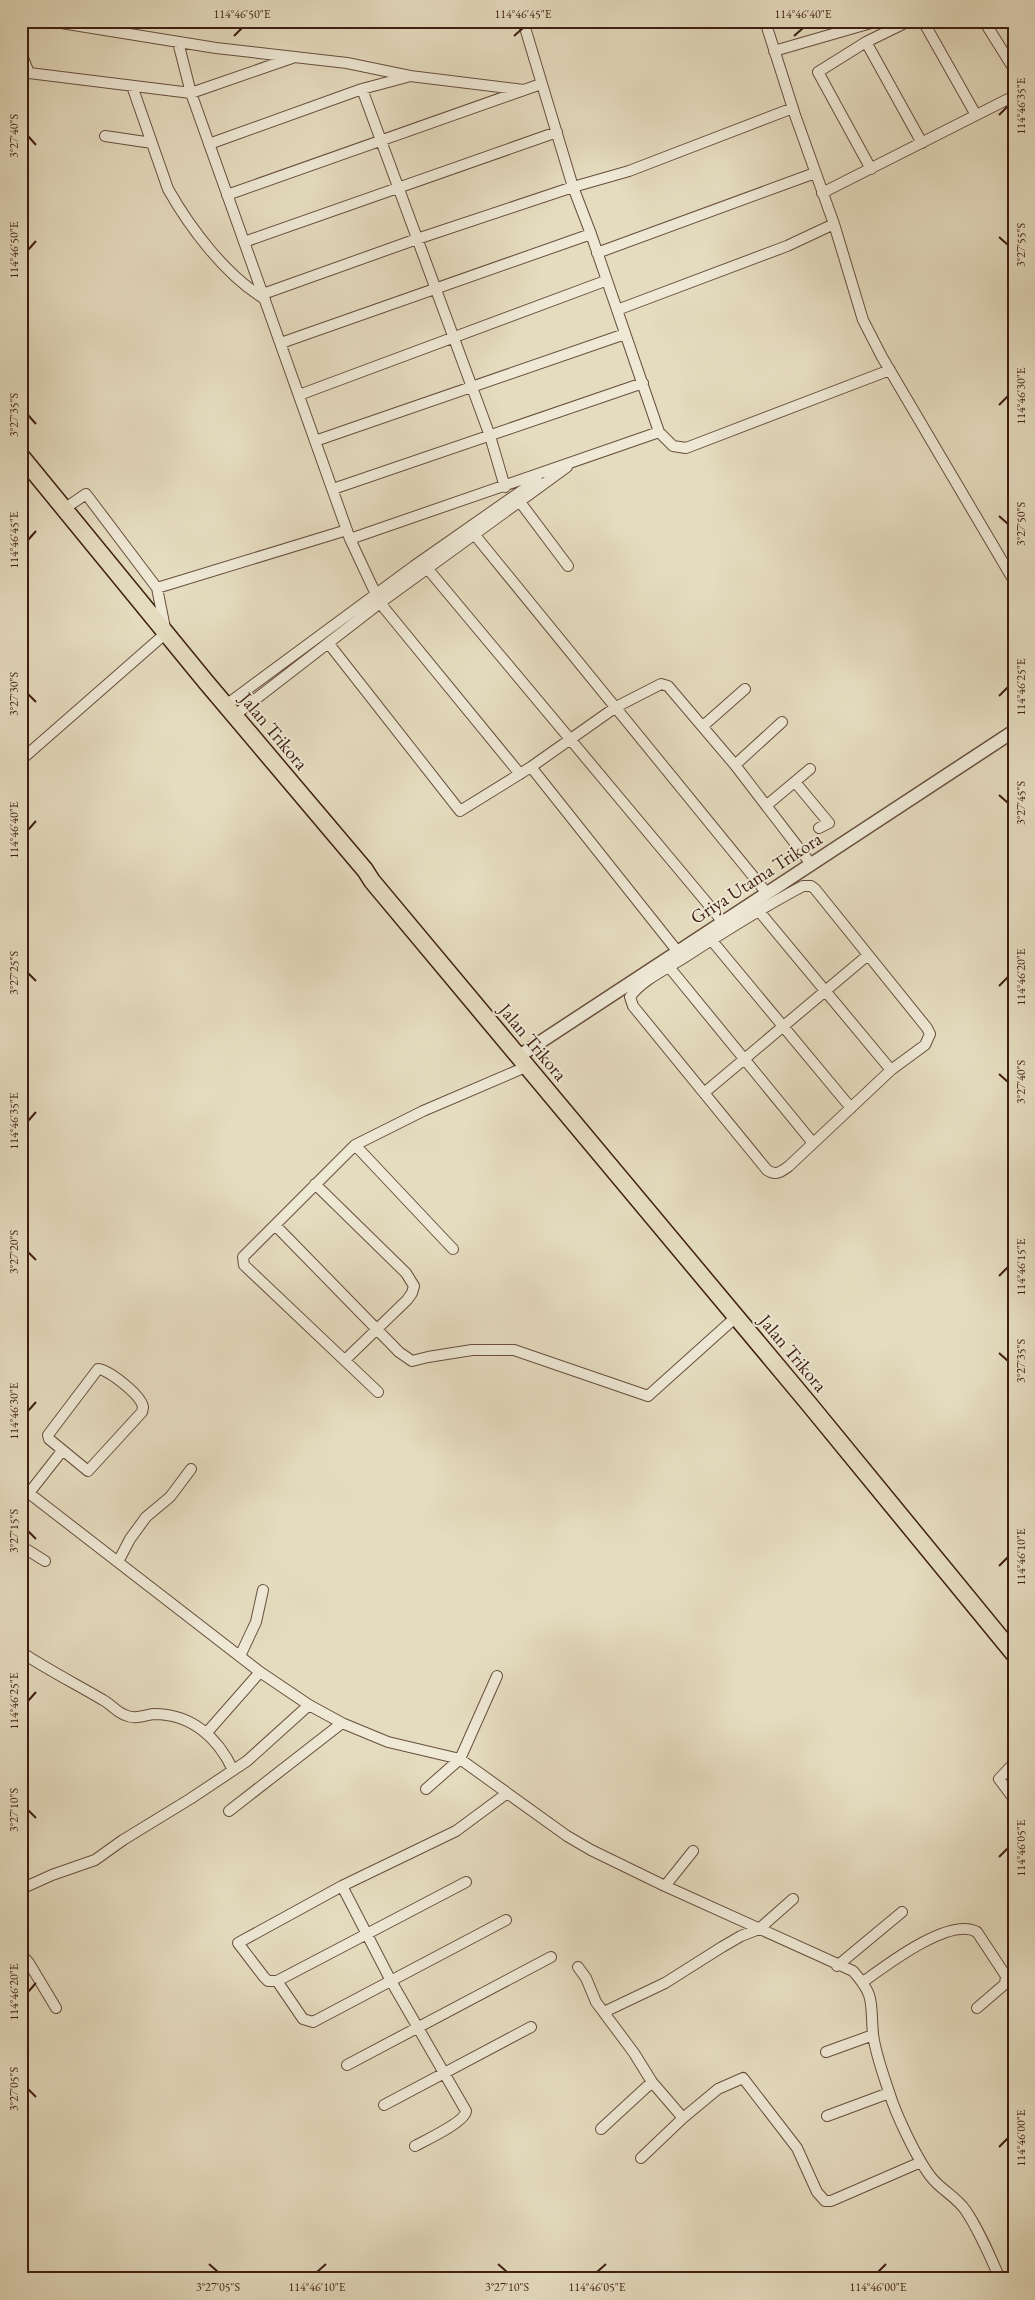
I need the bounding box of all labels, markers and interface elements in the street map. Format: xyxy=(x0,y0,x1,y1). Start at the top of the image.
text: 114°46'50"E xyxy=(214,6,271,22)
text: 114°46'45"E xyxy=(495,6,552,22)
text: 114°46'40"E xyxy=(775,6,832,22)
text: 114°46'35"E xyxy=(1013,77,1029,134)
text: 3°27'40"S xyxy=(6,113,22,158)
text: 114°46'50"E xyxy=(6,221,22,278)
text: 3°27'55"S xyxy=(1013,222,1029,267)
text: 114°46'30"E xyxy=(1013,367,1029,424)
text: 3°27'35"S xyxy=(6,392,22,437)
text: 3°27'50"S xyxy=(1013,501,1029,546)
text: 114°46'45"E xyxy=(6,511,22,568)
text: 114°46'25"E xyxy=(1013,658,1029,715)
text: 3°27'30"S xyxy=(6,671,22,716)
street label: Jalan Trikora xyxy=(233,685,314,775)
text: 3°27'45"S xyxy=(1013,780,1029,825)
text: 114°46'40"E xyxy=(6,801,22,858)
street label: Griya Utama Trikora xyxy=(685,826,827,930)
text: 114°46'20"E xyxy=(1013,948,1029,1005)
text: 3°27'25"S xyxy=(6,950,22,995)
street label: Jalan Trikora xyxy=(492,996,573,1086)
text: 3°27'40"S xyxy=(1013,1059,1029,1104)
text: 114°46'35"E xyxy=(6,1092,22,1149)
text: 3°27'20"S xyxy=(6,1229,22,1274)
text: 114°46'15"E xyxy=(1013,1238,1029,1295)
street label: Jalan Trikora xyxy=(752,1307,833,1397)
text: 3°27'35"S xyxy=(1013,1338,1029,1383)
text: 114°46'30"E xyxy=(6,1382,22,1439)
text: 3°27'15"S xyxy=(6,1508,22,1553)
text: 114°46'10"E xyxy=(1013,1528,1029,1585)
text: 114°46'25"E xyxy=(6,1672,22,1729)
text: 3°27'10"S xyxy=(6,1787,22,1832)
text: 114°46'05"E xyxy=(1013,1819,1029,1876)
text: 114°46'20"E xyxy=(6,1963,22,2020)
text: 3°27'05"S xyxy=(6,2066,22,2111)
text: 114°46'00"E xyxy=(1013,2109,1029,2166)
text: 3°27'05"S xyxy=(196,2279,241,2295)
text: 114°46'10"E xyxy=(289,2279,346,2295)
text: 3°27'10"S xyxy=(485,2279,530,2295)
text: 114°46'05"E xyxy=(569,2279,626,2295)
text: 114°46'00"E xyxy=(850,2279,907,2295)

